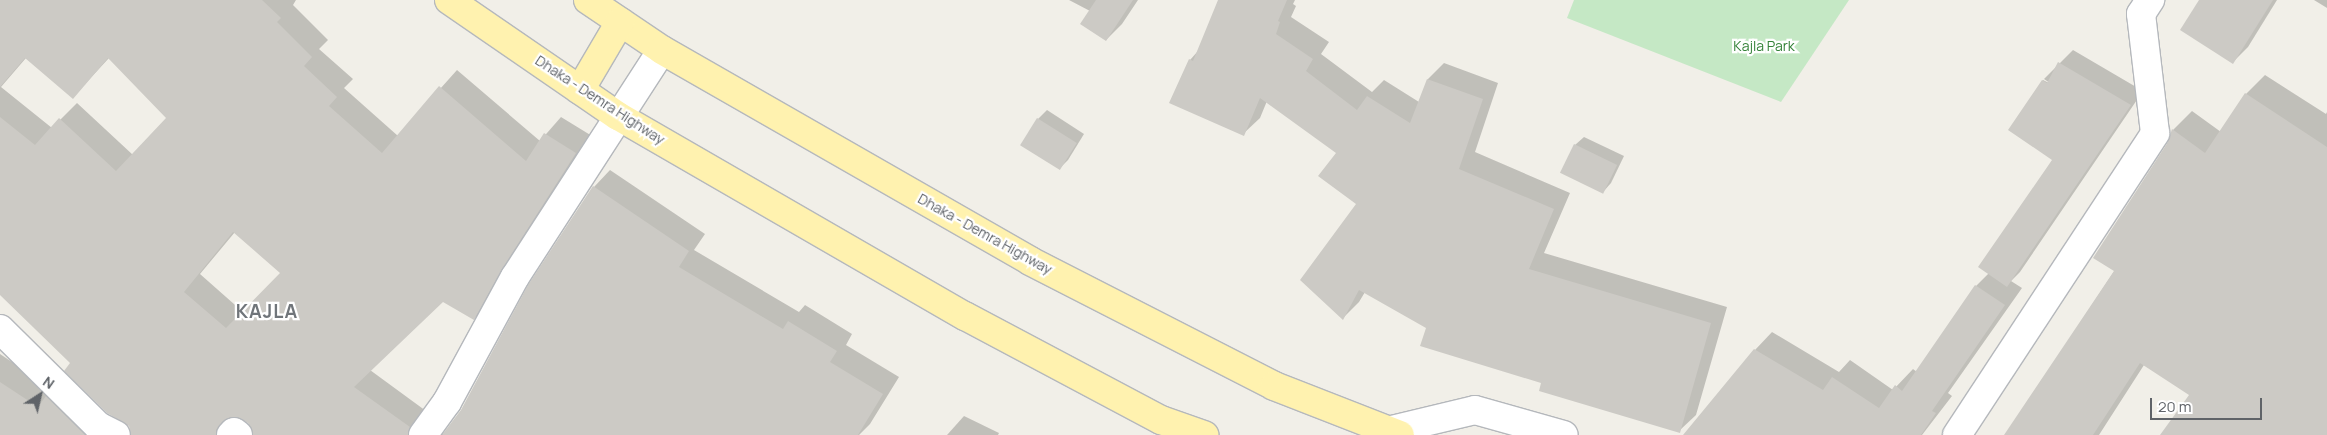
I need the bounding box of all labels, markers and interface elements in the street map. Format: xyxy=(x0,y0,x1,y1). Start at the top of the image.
park label: Kajla Park xyxy=(1733,38,1795,54)
street label: Dhaka - Demra Highway xyxy=(532,52,668,148)
street label: Dhaka - Demra Highway xyxy=(915,190,1055,278)
district label: KAJLA xyxy=(235,301,299,323)
north arrow xyxy=(15,370,65,420)
text: N xyxy=(39,372,58,393)
scale bar xyxy=(2152,388,2264,420)
text: 20 m xyxy=(2158,396,2191,417)

